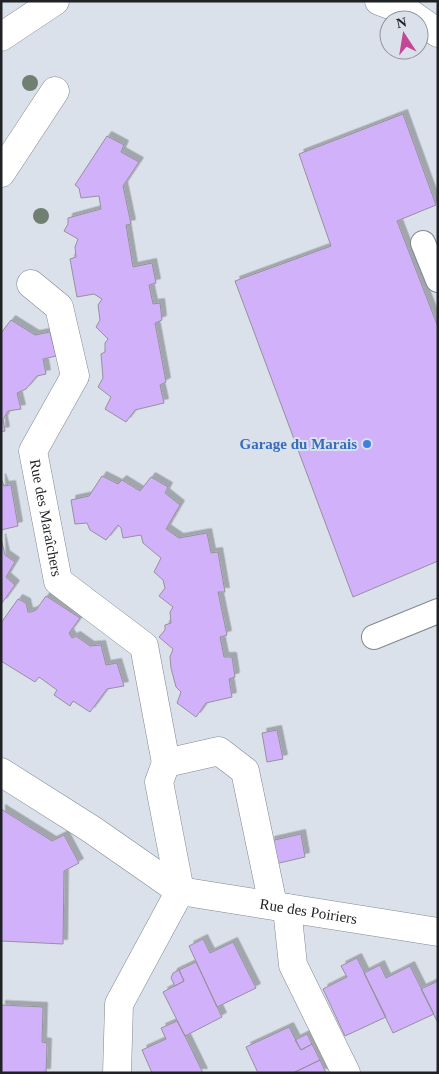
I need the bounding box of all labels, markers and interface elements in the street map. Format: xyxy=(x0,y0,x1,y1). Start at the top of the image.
north arrow xyxy=(379,10,429,60)
text: N xyxy=(395,14,408,31)
place label: Garage du Marais xyxy=(240,436,357,452)
marker: Garage du Marais xyxy=(361,438,373,450)
street label: Rue des Maraîchers xyxy=(27,458,65,578)
street label: Rue des Poiriers xyxy=(259,896,358,927)

